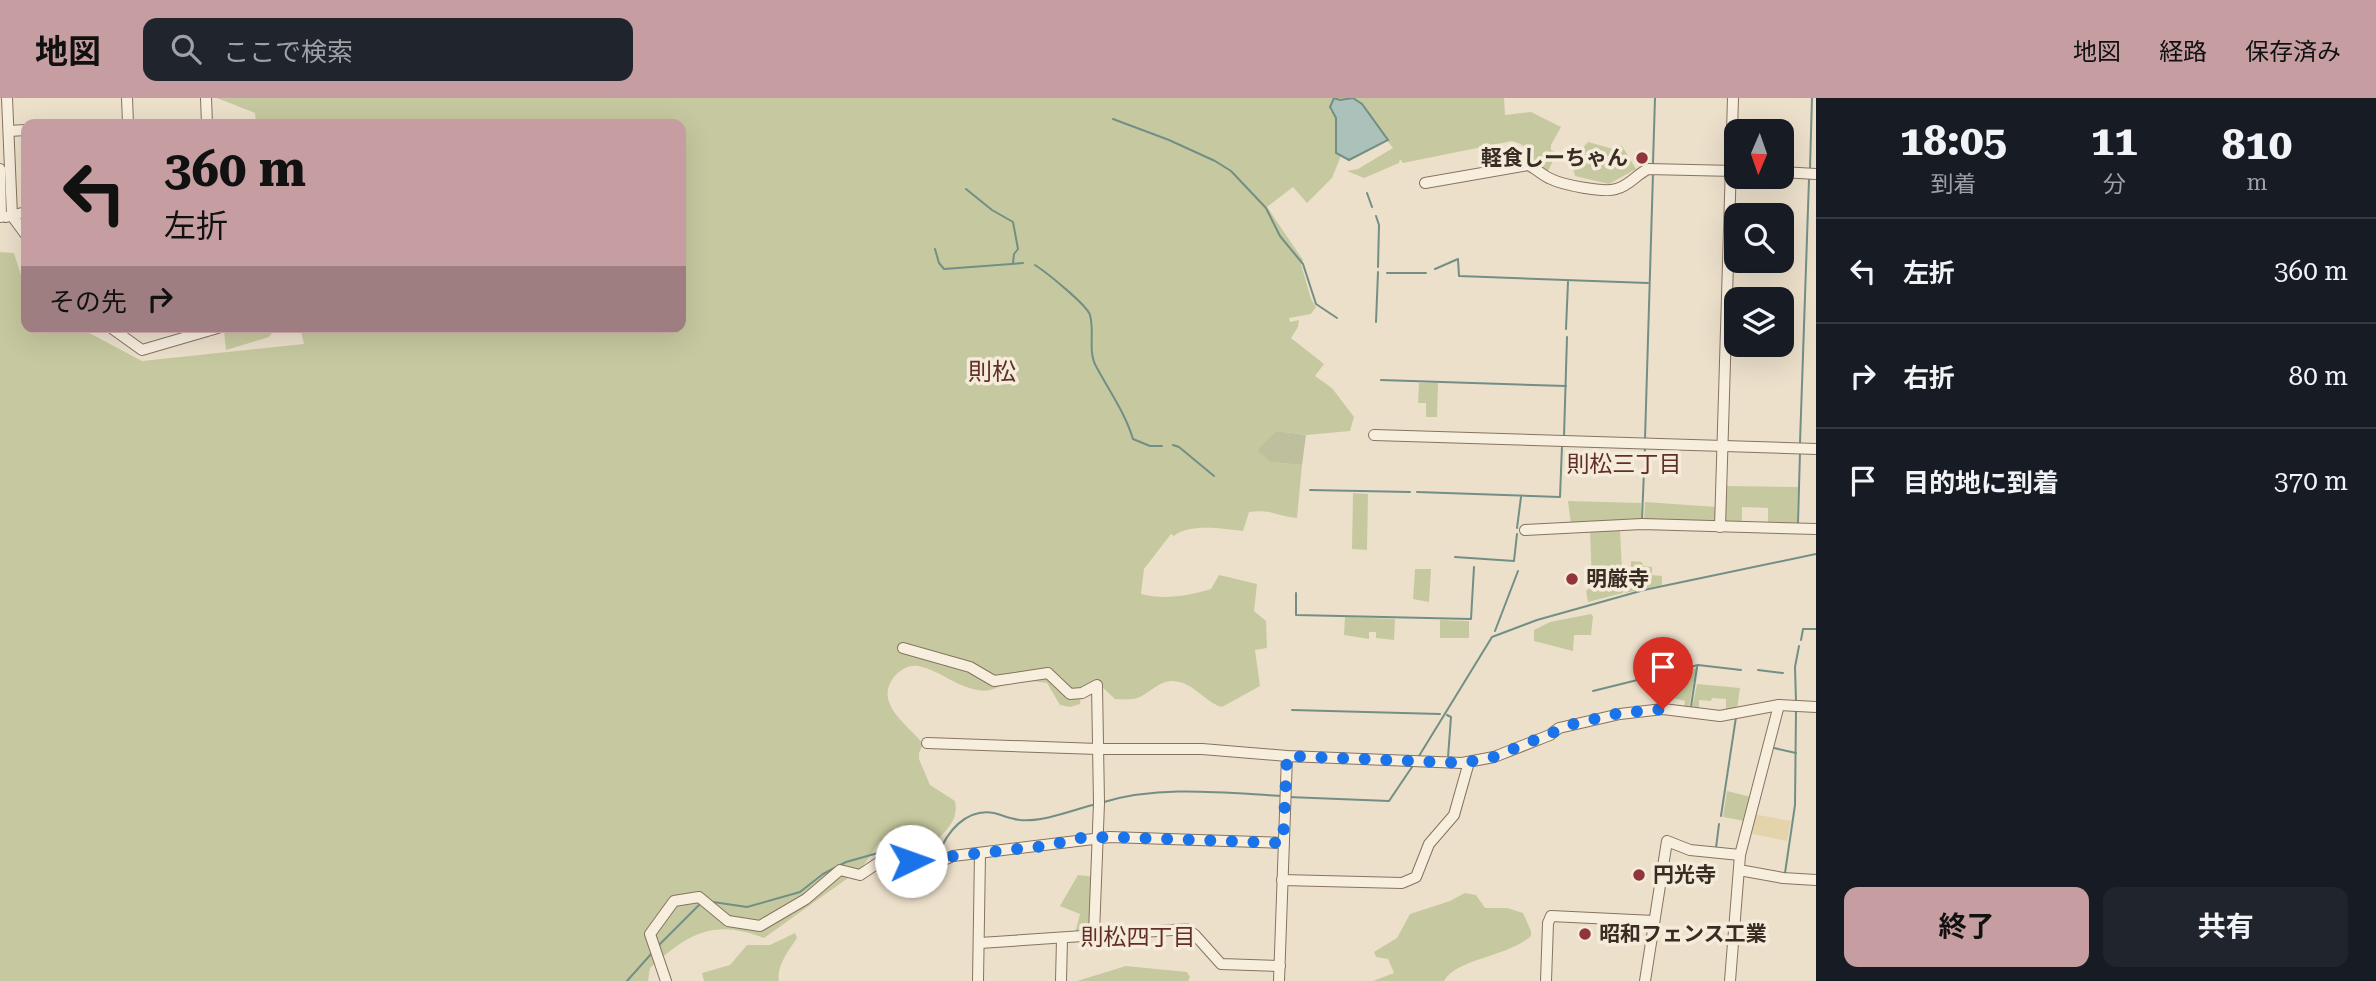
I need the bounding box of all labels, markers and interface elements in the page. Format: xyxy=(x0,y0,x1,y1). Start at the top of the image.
search box xyxy=(143,18,633,81)
icon: search xyxy=(167,30,205,68)
text: 地図 xyxy=(35,32,101,71)
text: ここで検索 xyxy=(223,37,353,67)
text: 地図 xyxy=(2073,38,2121,66)
text: 経路 xyxy=(2159,38,2207,66)
text: 保存済み xyxy=(2245,38,2341,66)
text: 18:05 xyxy=(1900,116,2007,165)
text: 11 xyxy=(2091,116,2138,165)
north arrow xyxy=(1724,119,1794,189)
map controls xyxy=(1724,119,1794,357)
text: 810 xyxy=(2222,120,2292,169)
text: 360 m xyxy=(164,141,306,198)
place label: 軽食しーちゃん xyxy=(1481,146,1628,170)
icon: left xyxy=(49,147,140,238)
marker: 軽食しーちゃん xyxy=(1634,150,1650,166)
text: m xyxy=(2246,169,2267,196)
text: 到着 xyxy=(1930,171,1976,198)
text: 分 xyxy=(2103,171,2126,198)
button: search xyxy=(1724,203,1794,273)
text: 左折 xyxy=(164,207,228,245)
icon: left xyxy=(1844,252,1882,290)
text: 360 m xyxy=(2274,256,2348,286)
text: 左折 xyxy=(1903,258,1955,288)
icon: right xyxy=(141,280,179,318)
text: その先 xyxy=(49,287,127,317)
button: layers xyxy=(1724,287,1794,357)
icon: right xyxy=(1844,357,1882,395)
district label: 則松 xyxy=(968,358,1016,386)
text: 80 m xyxy=(2289,361,2348,391)
text: 右折 xyxy=(1903,363,1955,393)
district label: 則松三丁目 xyxy=(1567,451,1682,478)
icon: arrive xyxy=(1844,462,1882,500)
text: 370 m xyxy=(2274,466,2348,496)
text: 目的地に到着 xyxy=(1903,468,2059,498)
place label: 明厳寺 xyxy=(1586,567,1649,591)
marker: 明厳寺 xyxy=(1564,571,1580,587)
pin xyxy=(1633,637,1693,709)
icon: arrive xyxy=(1644,648,1682,686)
position arrow xyxy=(874,824,948,898)
place label: 円光寺 xyxy=(1653,863,1716,887)
marker: 円光寺 xyxy=(1631,867,1647,883)
button: 終了 xyxy=(1844,887,2089,967)
button: 共有 xyxy=(2103,887,2348,967)
place label: 昭和フェンス工業 xyxy=(1599,922,1767,946)
district label: 則松四丁目 xyxy=(1081,924,1196,951)
marker: 昭和フェンス工業 xyxy=(1577,926,1593,942)

